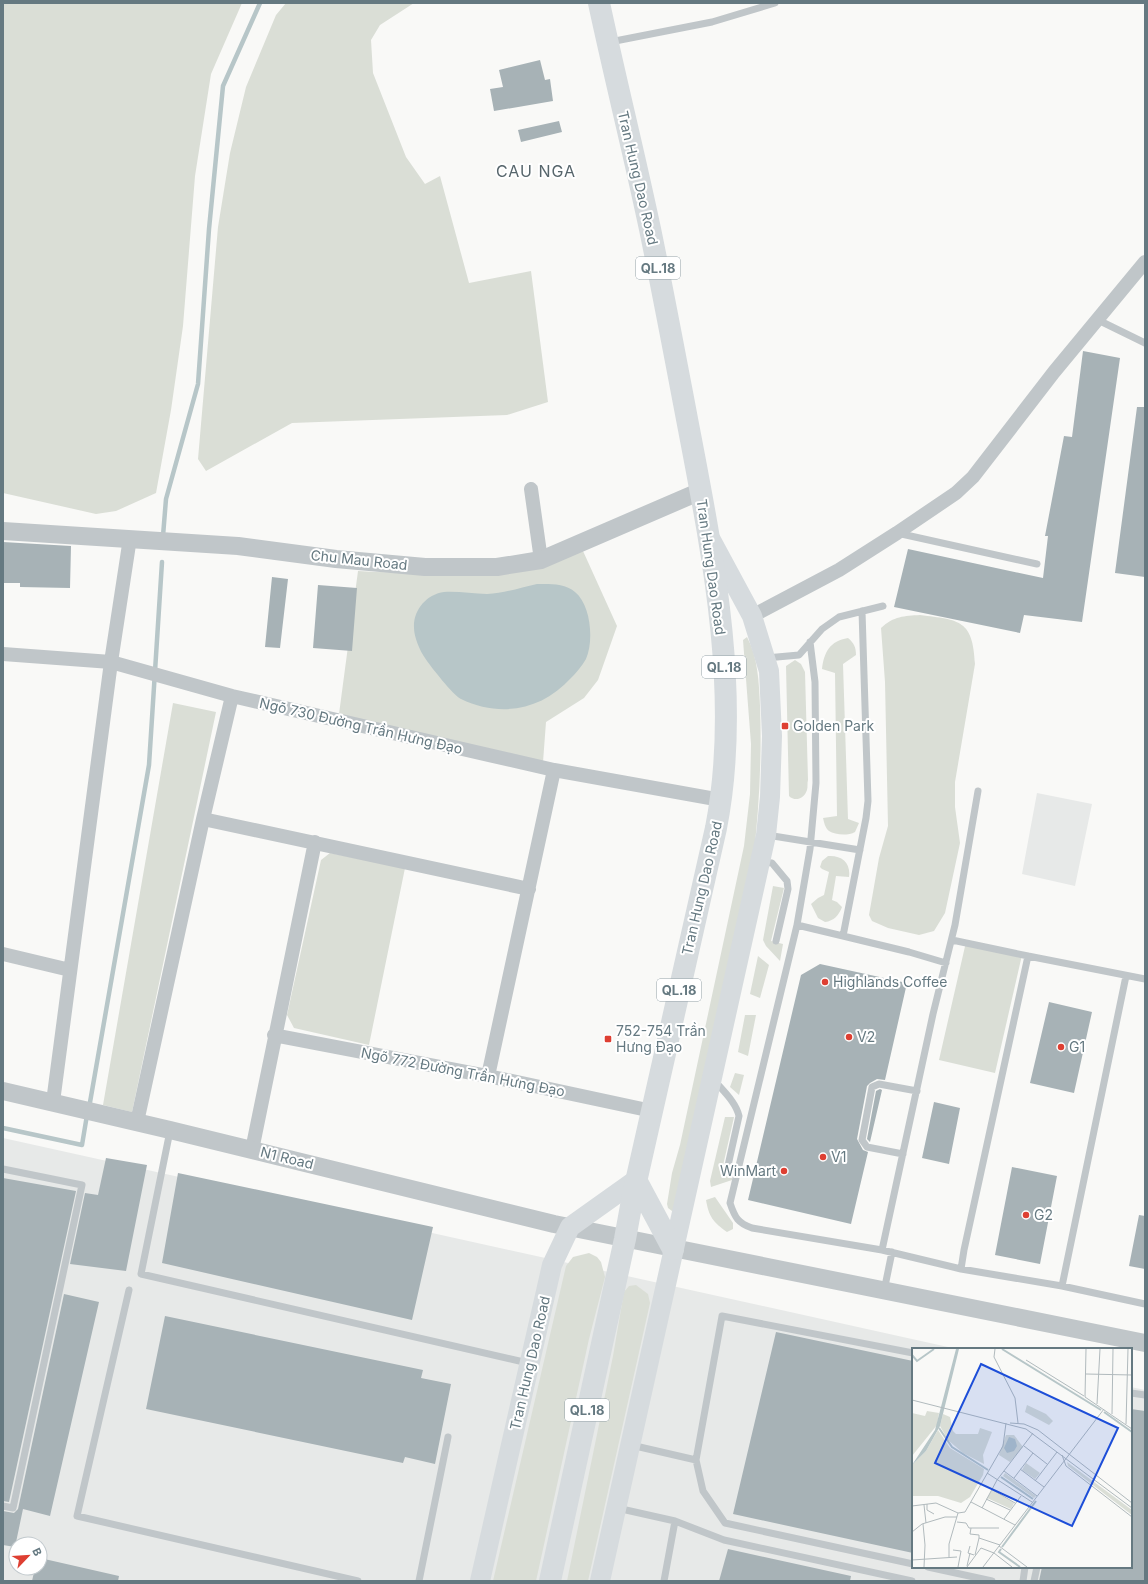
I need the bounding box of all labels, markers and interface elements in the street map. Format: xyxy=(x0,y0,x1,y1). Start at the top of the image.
street label: Tran Hung Dao Road xyxy=(615,109,662,247)
district label: CAU NGA xyxy=(496,161,576,181)
road number: QL.18 xyxy=(636,257,680,279)
street label: Tran Hung Dao Road xyxy=(694,498,729,636)
street label: Chu Mau Road xyxy=(310,546,408,573)
road number: QL.18 xyxy=(702,656,746,678)
street label: Ngõ 730 Đường Trần Hưng Đạo xyxy=(258,694,464,757)
place label: Golden Park xyxy=(793,717,874,734)
marker: Golden Park xyxy=(780,721,790,731)
street label: Tran Hung Dao Road xyxy=(678,819,725,957)
place label: Highlands Coffee xyxy=(833,973,947,990)
marker: Highlands Coffee xyxy=(820,977,830,987)
road number: QL.18 xyxy=(657,979,701,1001)
place label: 752-754 Trần Hưng Đạo xyxy=(616,1022,706,1055)
place label: V2 xyxy=(857,1028,875,1045)
marker: V2 xyxy=(844,1032,854,1042)
marker: 752-754 Trần Hưng Đạo xyxy=(603,1034,613,1044)
place label: G1 xyxy=(1069,1038,1085,1055)
marker: G1 xyxy=(1056,1042,1066,1052)
street label: Ngõ 772 Đường Trần Hưng Đạo xyxy=(360,1043,566,1100)
street label: N1 Road xyxy=(259,1143,315,1172)
place label: V1 xyxy=(831,1148,846,1165)
marker: V1 xyxy=(818,1152,828,1162)
place label: WinMart xyxy=(720,1162,776,1179)
marker: WinMart xyxy=(779,1166,789,1176)
place label: G2 xyxy=(1034,1206,1053,1223)
marker: G2 xyxy=(1021,1210,1031,1220)
street label: Tran Hung Dao Road xyxy=(506,1294,553,1432)
inset map xyxy=(912,1348,1132,1568)
road number: QL.18 xyxy=(565,1399,609,1421)
north arrow xyxy=(8,1536,48,1576)
text: B xyxy=(29,1546,45,1558)

